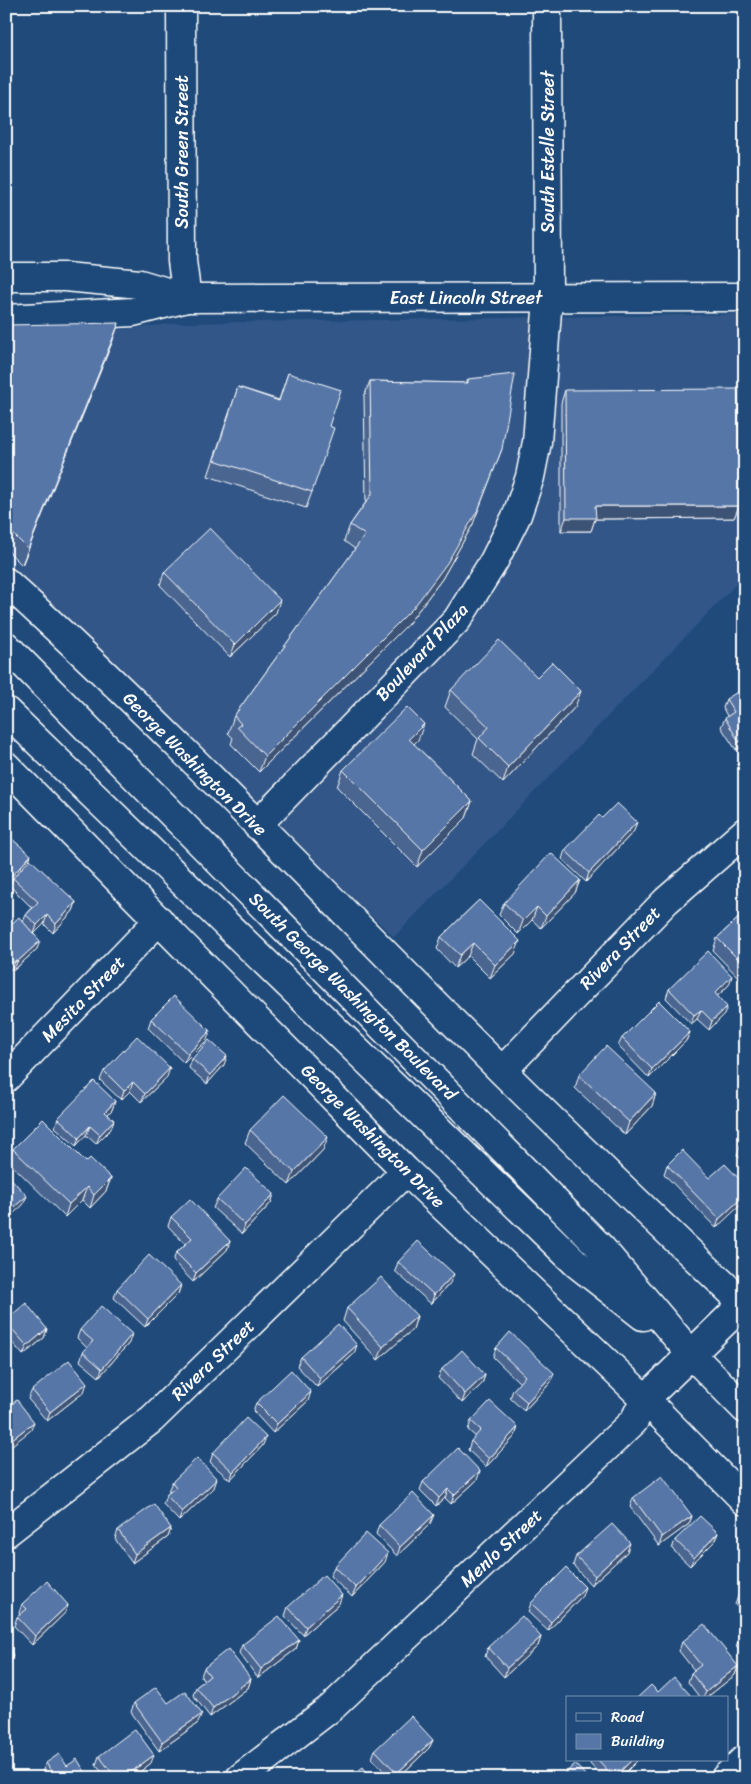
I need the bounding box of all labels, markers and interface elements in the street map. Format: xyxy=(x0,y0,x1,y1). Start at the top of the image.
street label: South Estelle Street xyxy=(532,70,564,233)
street label: South Green Street xyxy=(166,75,198,229)
street label: East Lincoln Street xyxy=(390,282,543,314)
street label: Boulevard Plaza xyxy=(367,595,477,709)
street label: George Washington Drive xyxy=(115,684,275,844)
street label: South George Washington Boulevard xyxy=(241,884,466,1109)
street label: Rivera Street xyxy=(571,898,669,998)
street label: Mesita Street xyxy=(33,948,133,1050)
street label: George Washington Drive xyxy=(293,1056,453,1216)
street label: Rivera Street xyxy=(163,1311,263,1409)
street label: Menlo Street xyxy=(452,1501,550,1595)
legend xyxy=(566,1696,728,1762)
text: Road xyxy=(611,1704,644,1730)
text: Building xyxy=(611,1728,665,1754)

